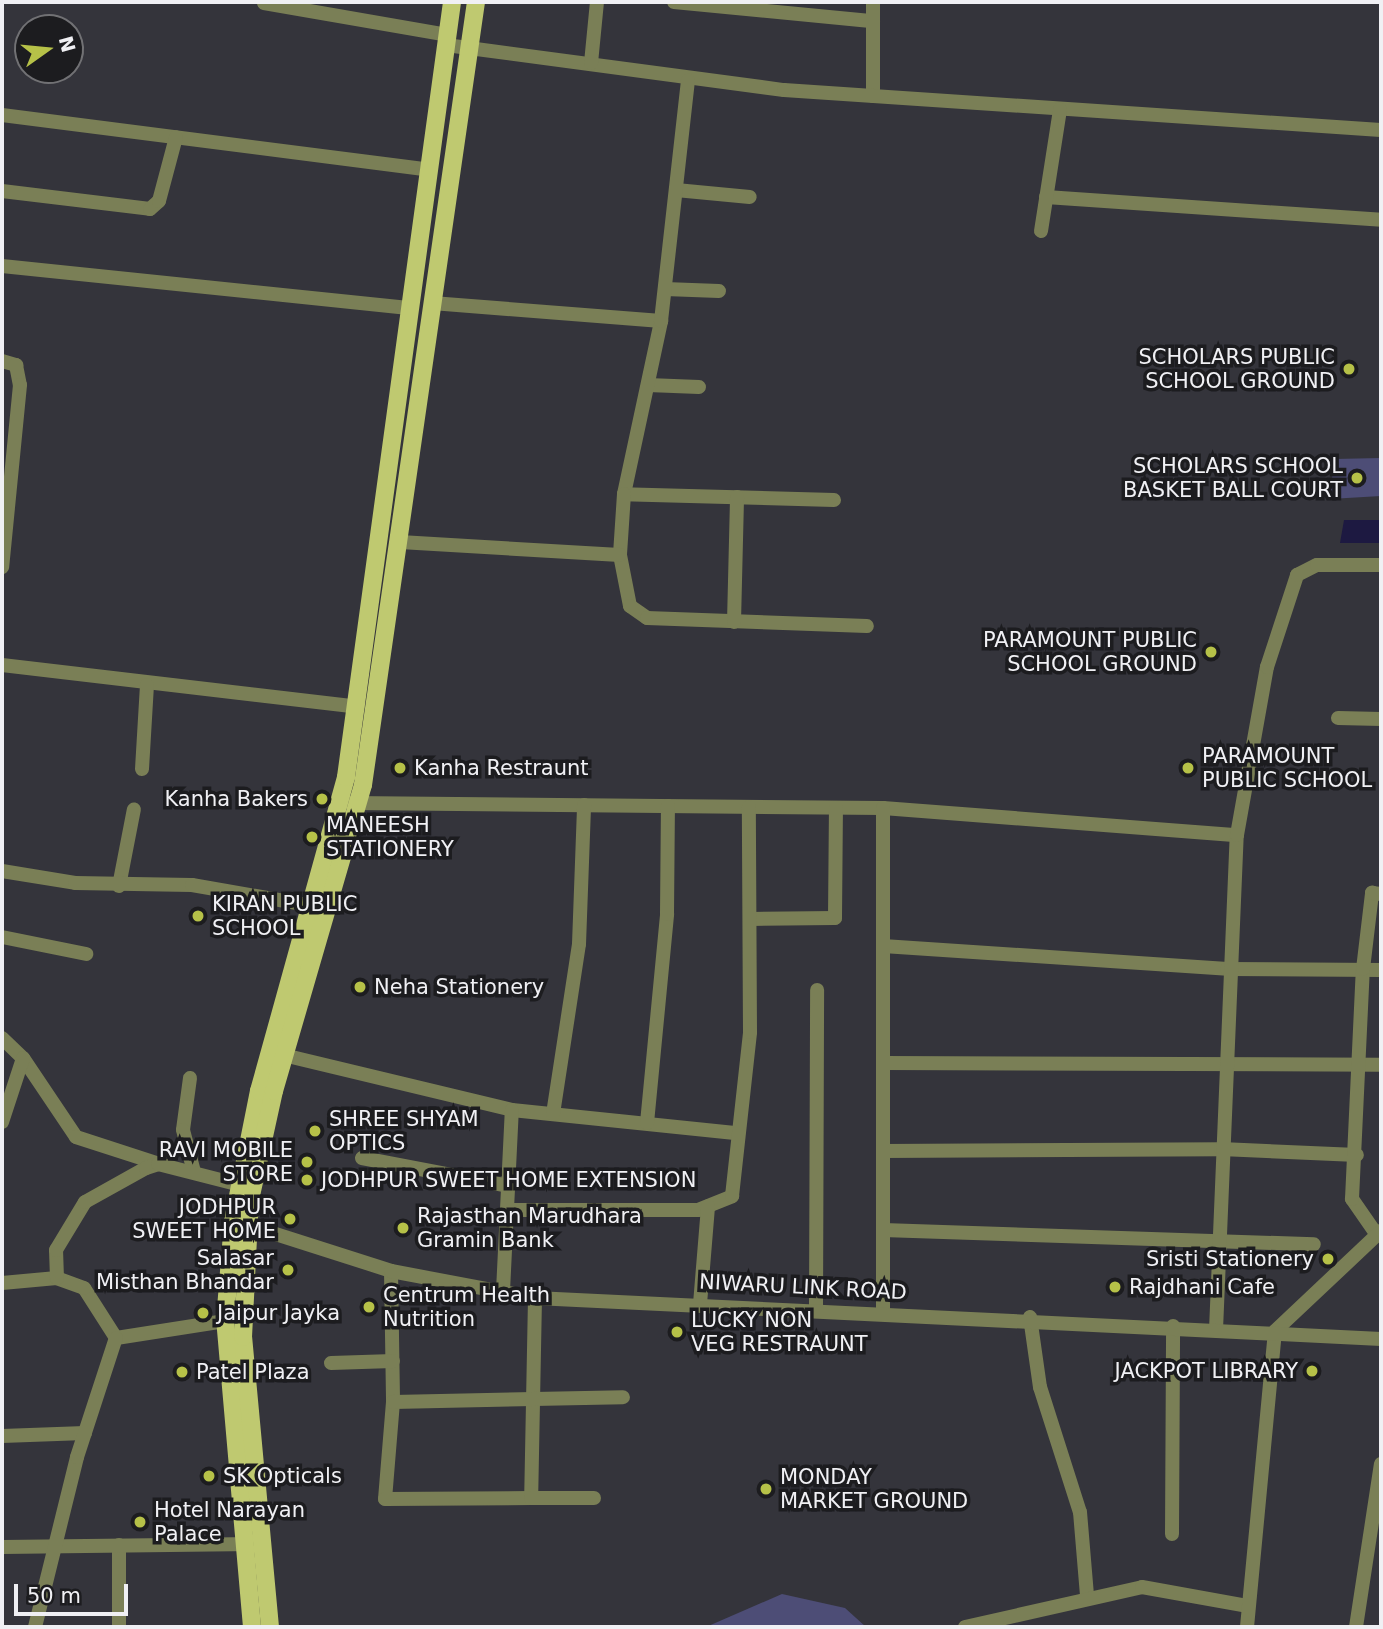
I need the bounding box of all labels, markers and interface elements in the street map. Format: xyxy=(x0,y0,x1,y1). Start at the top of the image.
north arrow xyxy=(14,14,84,84)
text: N xyxy=(55,34,80,55)
place label: SCHOLARS PUBLIC SCHOOL GROUND xyxy=(1139,344,1335,394)
marker: SCHOLARS PUBLIC SCHOOL GROUND xyxy=(1341,361,1357,377)
place label: SCHOLARS SCHOOL BASKET BALL COURT xyxy=(1123,453,1343,503)
marker: SCHOLARS SCHOOL BASKET BALL COURT xyxy=(1349,470,1365,486)
place label: PARAMOUNT PUBLIC SCHOOL GROUND xyxy=(983,627,1197,677)
marker: PARAMOUNT PUBLIC SCHOOL GROUND xyxy=(1203,644,1219,660)
place label: PARAMOUNT PUBLIC SCHOOL xyxy=(1202,743,1372,793)
place label: Kanha Restraunt xyxy=(414,755,589,781)
marker: Kanha Restraunt xyxy=(392,760,408,776)
marker: PARAMOUNT PUBLIC SCHOOL xyxy=(1180,760,1196,776)
place label: Kanha Bakers xyxy=(164,786,308,812)
marker: Kanha Bakers xyxy=(314,791,330,807)
place label: MANEESH STATIONERY xyxy=(326,812,454,862)
marker: MANEESH STATIONERY xyxy=(304,829,320,845)
place label: KIRAN PUBLIC SCHOOL xyxy=(212,891,357,941)
marker: KIRAN PUBLIC SCHOOL xyxy=(190,908,206,924)
place label: Neha Stationery xyxy=(374,974,544,1000)
marker: Neha Stationery xyxy=(352,979,368,995)
place label: SHREE SHYAM OPTICS xyxy=(329,1106,479,1156)
marker: SHREE SHYAM OPTICS xyxy=(307,1123,323,1139)
place label: RAVI MOBILE STORE xyxy=(159,1137,293,1187)
marker: RAVI MOBILE STORE xyxy=(299,1154,315,1170)
place label: JODHPUR SWEET HOME EXTENSION xyxy=(321,1167,696,1193)
marker: JODHPUR SWEET HOME EXTENSION xyxy=(299,1172,315,1188)
place label: JODHPUR SWEET HOME xyxy=(132,1194,276,1244)
place label: Rajasthan Marudhara Gramin Bank xyxy=(417,1203,642,1253)
marker: JODHPUR SWEET HOME xyxy=(282,1211,298,1227)
marker: Rajasthan Marudhara Gramin Bank xyxy=(395,1220,411,1236)
place label: Salasar Misthan Bhandar xyxy=(96,1245,274,1295)
place label: Sristi Stationery xyxy=(1146,1246,1314,1272)
marker: Sristi Stationery xyxy=(1320,1251,1336,1267)
marker: Salasar Misthan Bhandar xyxy=(280,1262,296,1278)
street label: NIWARU LINK ROAD xyxy=(699,1269,907,1305)
place label: Rajdhani Cafe xyxy=(1129,1274,1275,1300)
marker: Rajdhani Cafe xyxy=(1107,1279,1123,1295)
place label: Centrum Health Nutrition xyxy=(383,1282,550,1332)
marker: Centrum Health Nutrition xyxy=(361,1299,377,1315)
place label: Jaipur Jayka xyxy=(217,1300,340,1326)
marker: Jaipur Jayka xyxy=(195,1305,211,1321)
place label: LUCKY NON VEG RESTRAUNT xyxy=(691,1307,868,1357)
marker: LUCKY NON VEG RESTRAUNT xyxy=(669,1324,685,1340)
place label: JACKPOT LIBRARY xyxy=(1115,1358,1298,1384)
place label: Patel Plaza xyxy=(196,1359,310,1385)
marker: JACKPOT LIBRARY xyxy=(1304,1363,1320,1379)
marker: Patel Plaza xyxy=(174,1364,190,1380)
place label: SK Opticals xyxy=(223,1463,342,1489)
place label: MONDAY MARKET GROUND xyxy=(780,1464,968,1514)
marker: SK Opticals xyxy=(201,1468,217,1484)
marker: MONDAY MARKET GROUND xyxy=(758,1481,774,1497)
place label: Hotel Narayan Palace xyxy=(154,1497,305,1547)
marker: Hotel Narayan Palace xyxy=(132,1514,148,1530)
scale bar xyxy=(18,1570,131,1614)
text: 50 m xyxy=(27,1584,81,1608)

